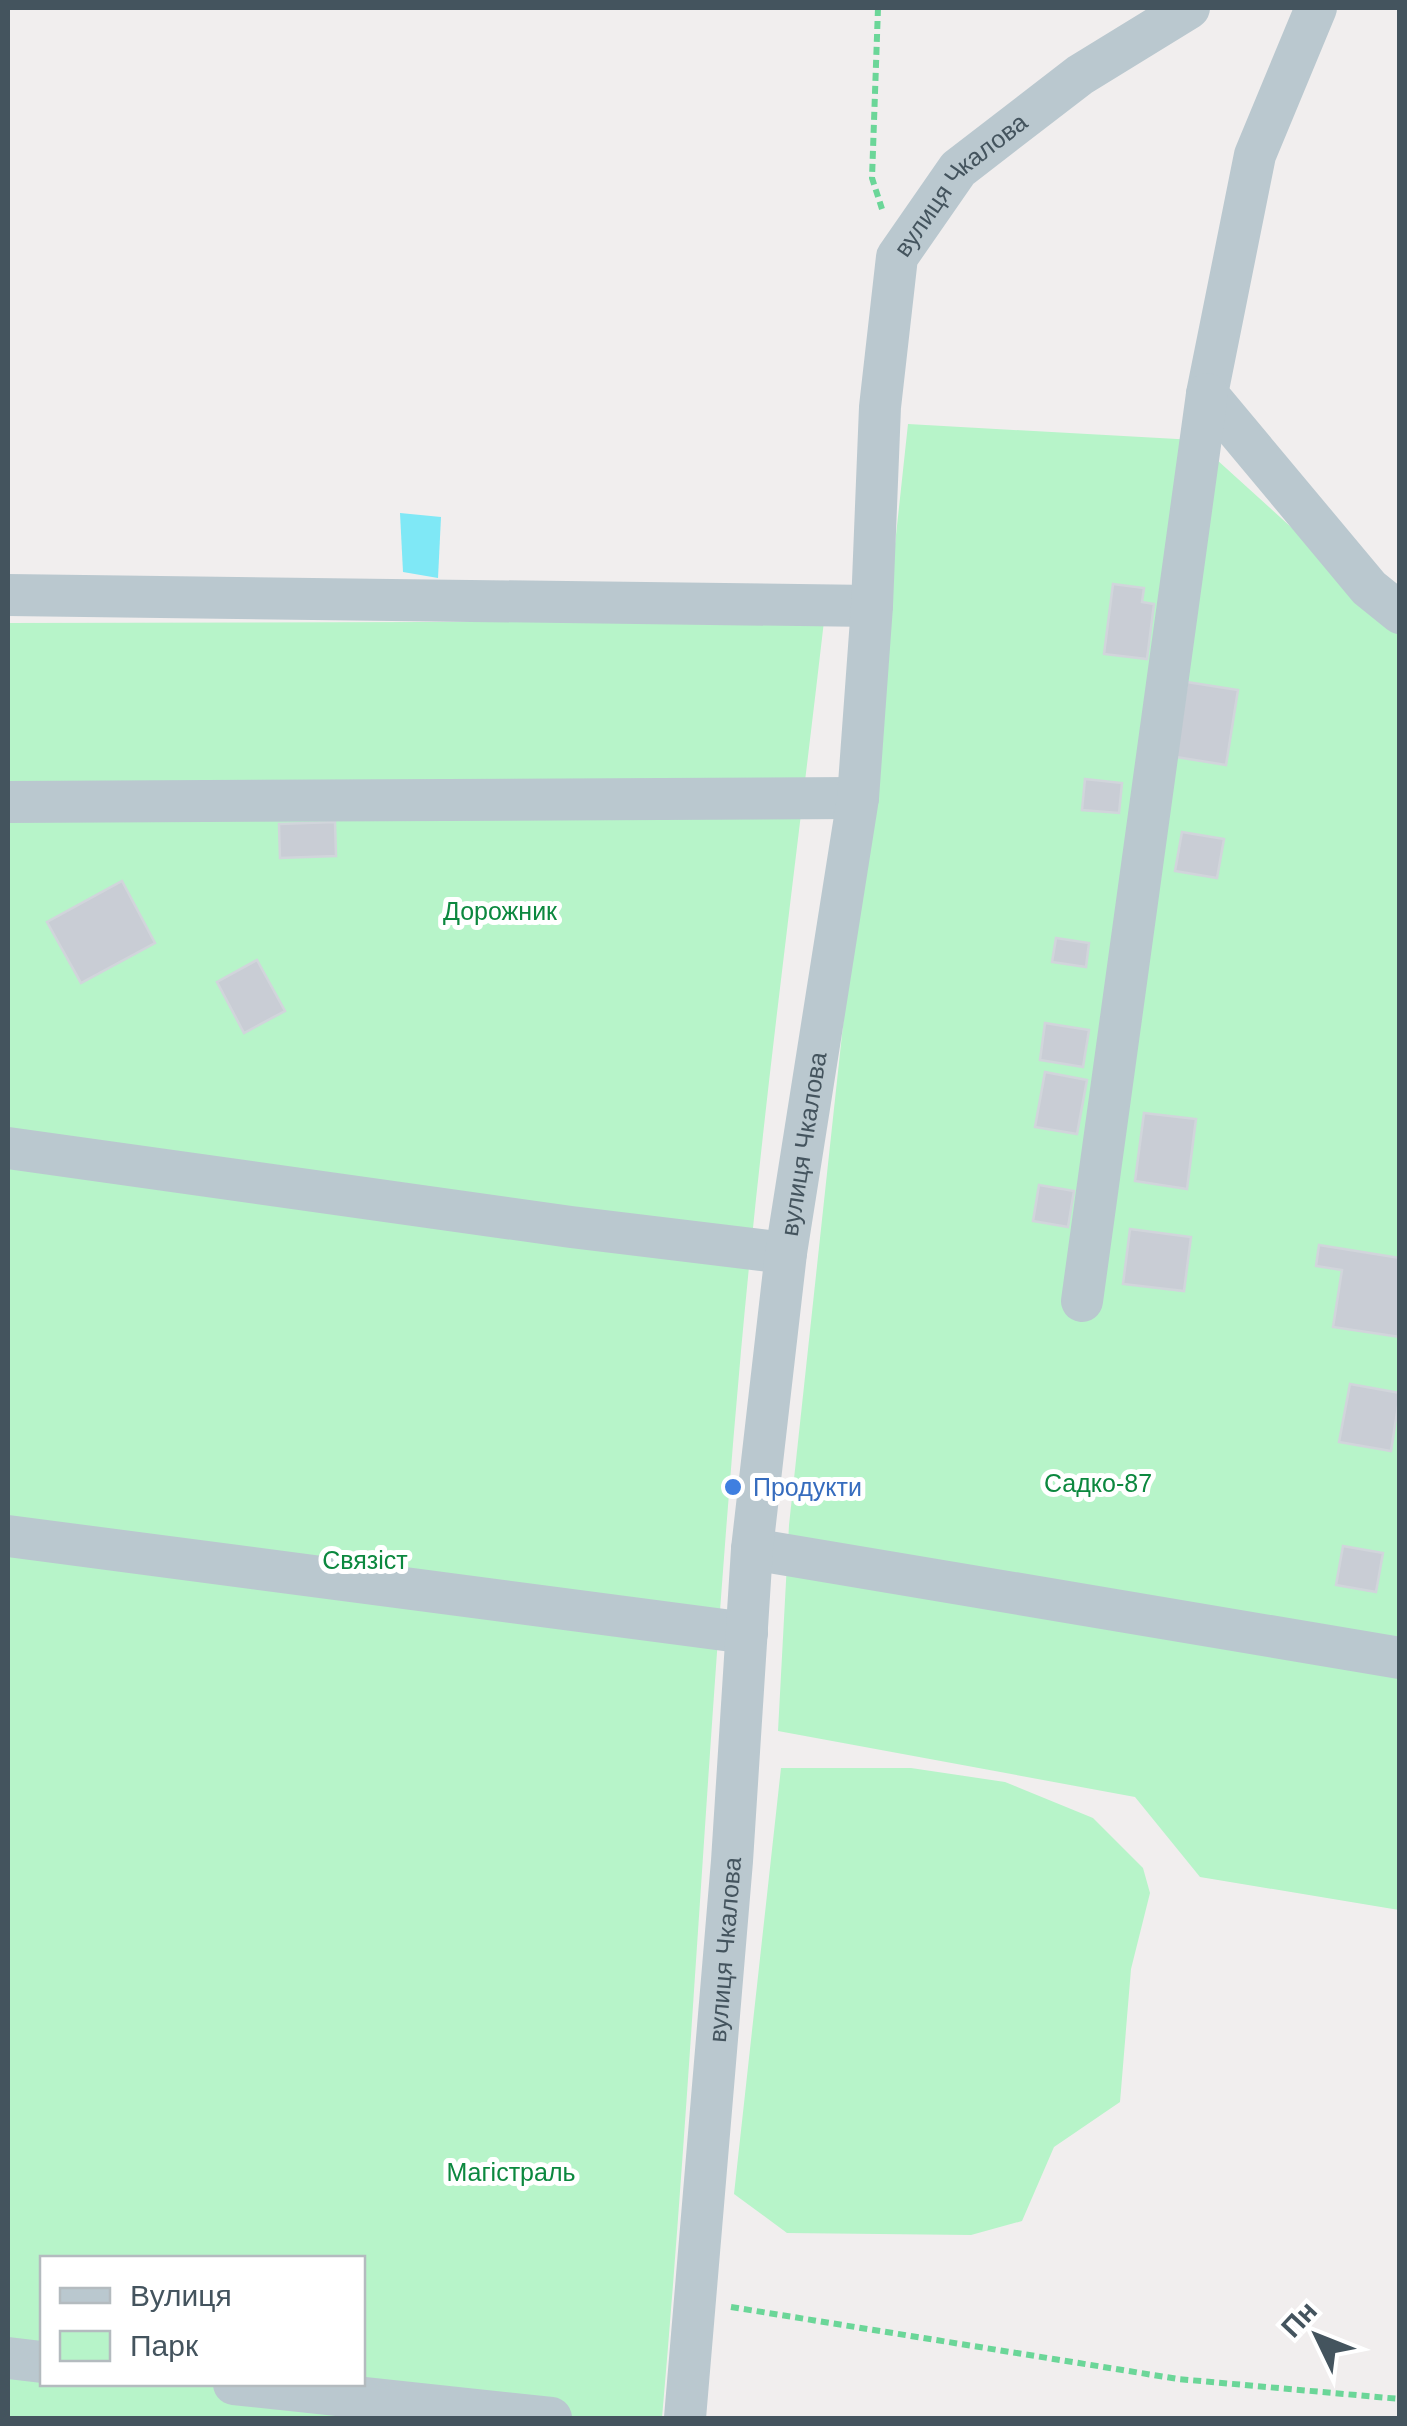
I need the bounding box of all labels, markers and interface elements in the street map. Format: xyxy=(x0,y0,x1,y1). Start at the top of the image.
street label: вулиця Чкалова xyxy=(888,107,1032,262)
park label: Дорожник xyxy=(443,897,558,925)
street label: вулиця Чкалова xyxy=(775,1050,832,1238)
park label: Садко-87 xyxy=(1044,1469,1152,1497)
place label: Продукти xyxy=(753,1473,862,1501)
marker: Продукти xyxy=(722,1476,744,1498)
park label: Связіст xyxy=(322,1546,408,1574)
street label: вулиця Чкалова xyxy=(703,1856,746,2043)
park label: Магістраль xyxy=(446,2158,576,2186)
legend xyxy=(40,2256,365,2386)
text: Вулиця xyxy=(130,2279,232,2312)
north arrow xyxy=(1267,2286,1367,2386)
text: Пн xyxy=(1275,2295,1323,2343)
text: Парк xyxy=(130,2329,199,2362)

